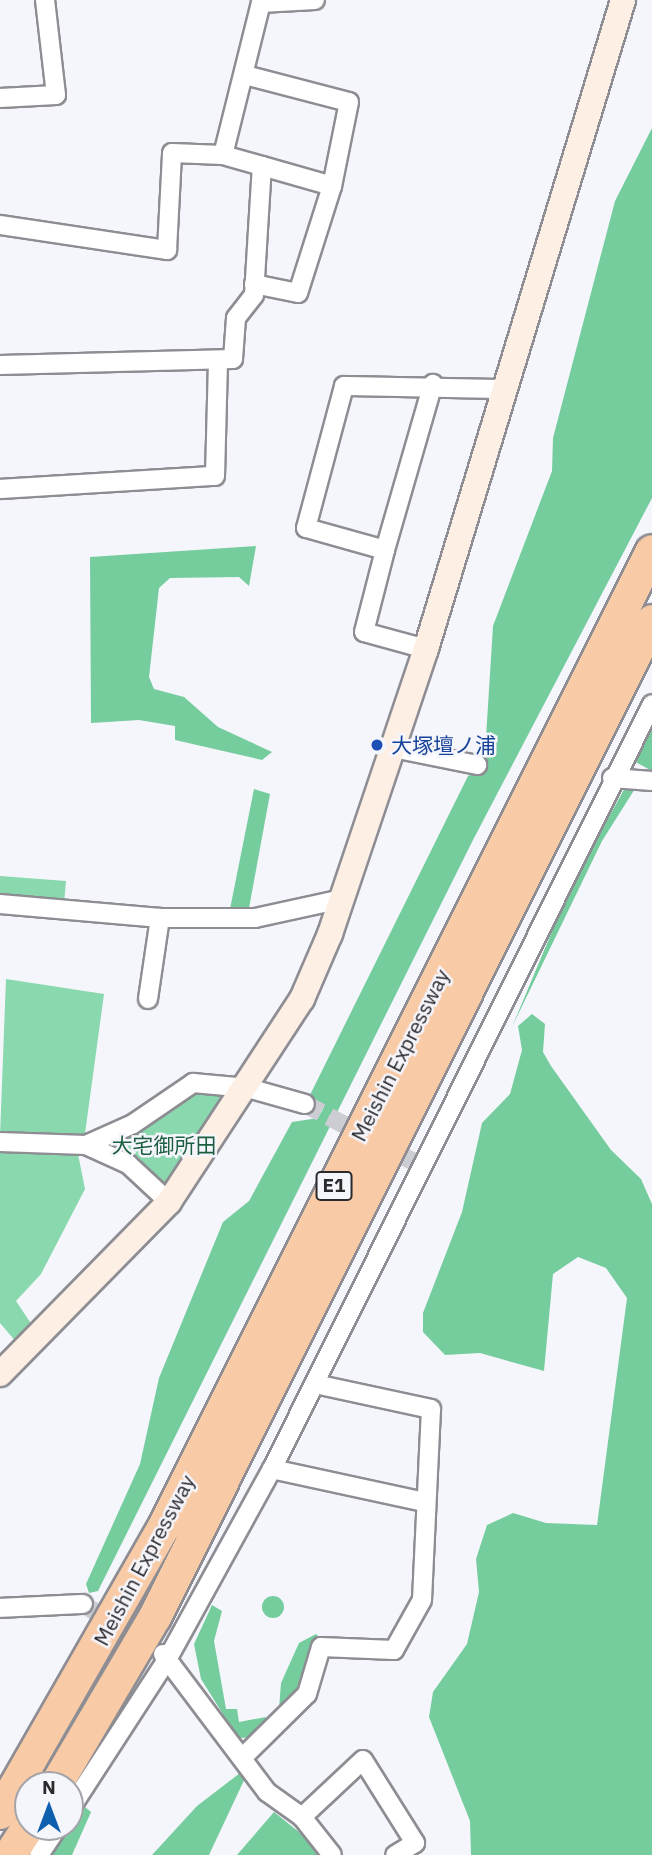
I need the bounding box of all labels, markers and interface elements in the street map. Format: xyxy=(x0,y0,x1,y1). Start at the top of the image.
place label: 大塚壇ノ浦 xyxy=(391,732,496,758)
marker: 大塚壇ノ浦 xyxy=(369,737,385,753)
street label: Meishin Expressway xyxy=(346,965,454,1145)
park label: 大宅御所田 xyxy=(112,1132,216,1158)
road number: E1 xyxy=(315,1170,353,1202)
street label: Meishin Expressway xyxy=(88,1470,200,1650)
north arrow xyxy=(14,1771,84,1841)
text: N xyxy=(42,1775,56,1799)

